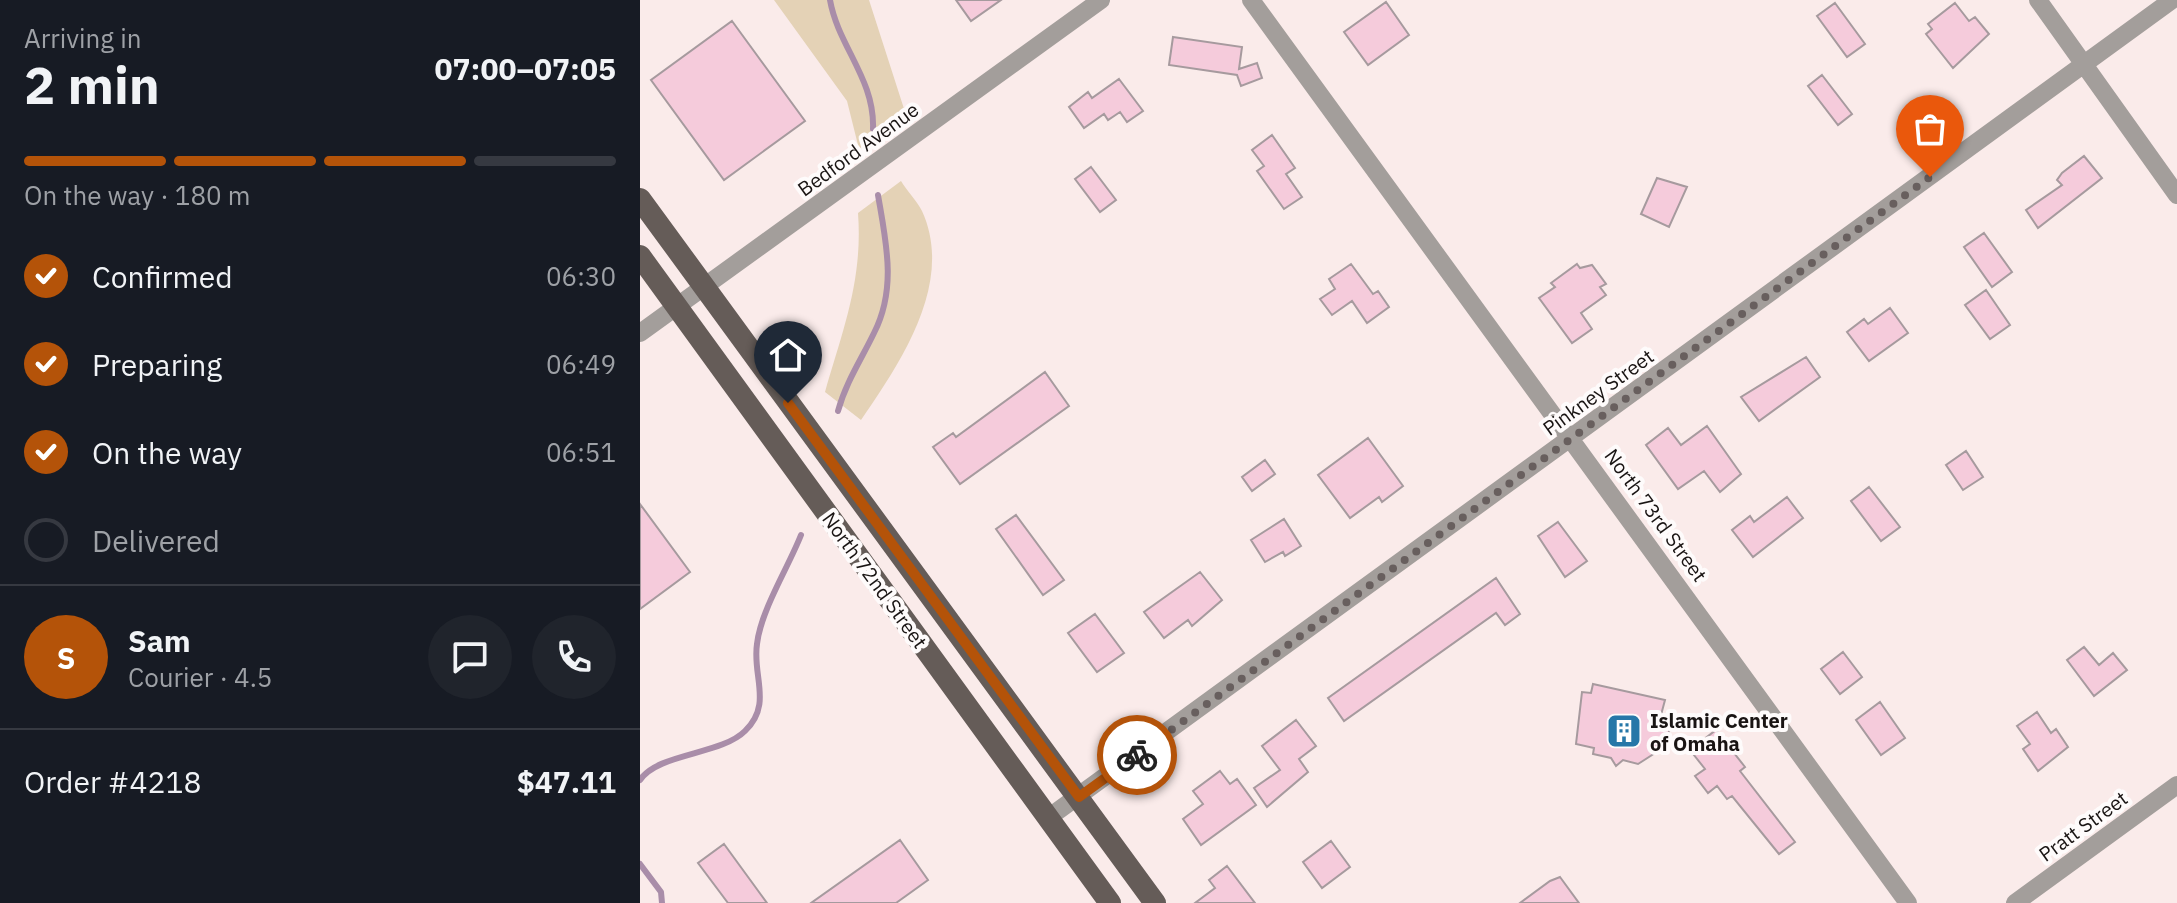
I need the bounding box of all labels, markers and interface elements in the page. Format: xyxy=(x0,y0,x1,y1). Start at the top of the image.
text: Arriving in xyxy=(24,21,141,55)
text: 07:00–07:05 xyxy=(435,49,616,88)
text: 2 min xyxy=(24,51,160,118)
pin xyxy=(1896,95,1964,177)
street label: Bedford Avenue xyxy=(792,96,924,202)
icon: bag xyxy=(1908,107,1952,151)
text: On the way · 180 m xyxy=(24,178,250,212)
icon: check xyxy=(24,254,68,298)
text: Confirmed xyxy=(92,257,233,296)
text: 06:30 xyxy=(546,259,616,293)
pin xyxy=(754,321,822,403)
icon: home xyxy=(766,333,810,377)
icon: check xyxy=(24,342,68,386)
street label: Pinkney Street xyxy=(1537,343,1659,441)
text: Preparing xyxy=(92,345,222,384)
text: 06:49 xyxy=(546,347,616,381)
icon: check xyxy=(24,430,68,474)
text: On the way xyxy=(92,433,242,472)
text: 06:51 xyxy=(546,435,616,469)
street label: North 73rd Street xyxy=(1599,443,1713,587)
street label: North 72nd Street xyxy=(816,506,934,654)
text: Delivered xyxy=(92,521,220,560)
button: chat xyxy=(428,615,512,699)
button: phone xyxy=(532,615,616,699)
text: Sam xyxy=(128,621,191,660)
text: S xyxy=(57,638,75,677)
text: Courier · 4.5 xyxy=(128,660,272,694)
place label: Islamic Center of Omaha xyxy=(1650,707,1788,757)
building icon: Islamic Center of Omaha xyxy=(1605,712,1643,750)
courier xyxy=(1097,715,1177,795)
icon: bike xyxy=(1115,733,1159,777)
text: Order #4218 xyxy=(24,762,201,801)
text: $47.11 xyxy=(517,762,616,801)
street label: Pratt Street xyxy=(2033,785,2133,867)

